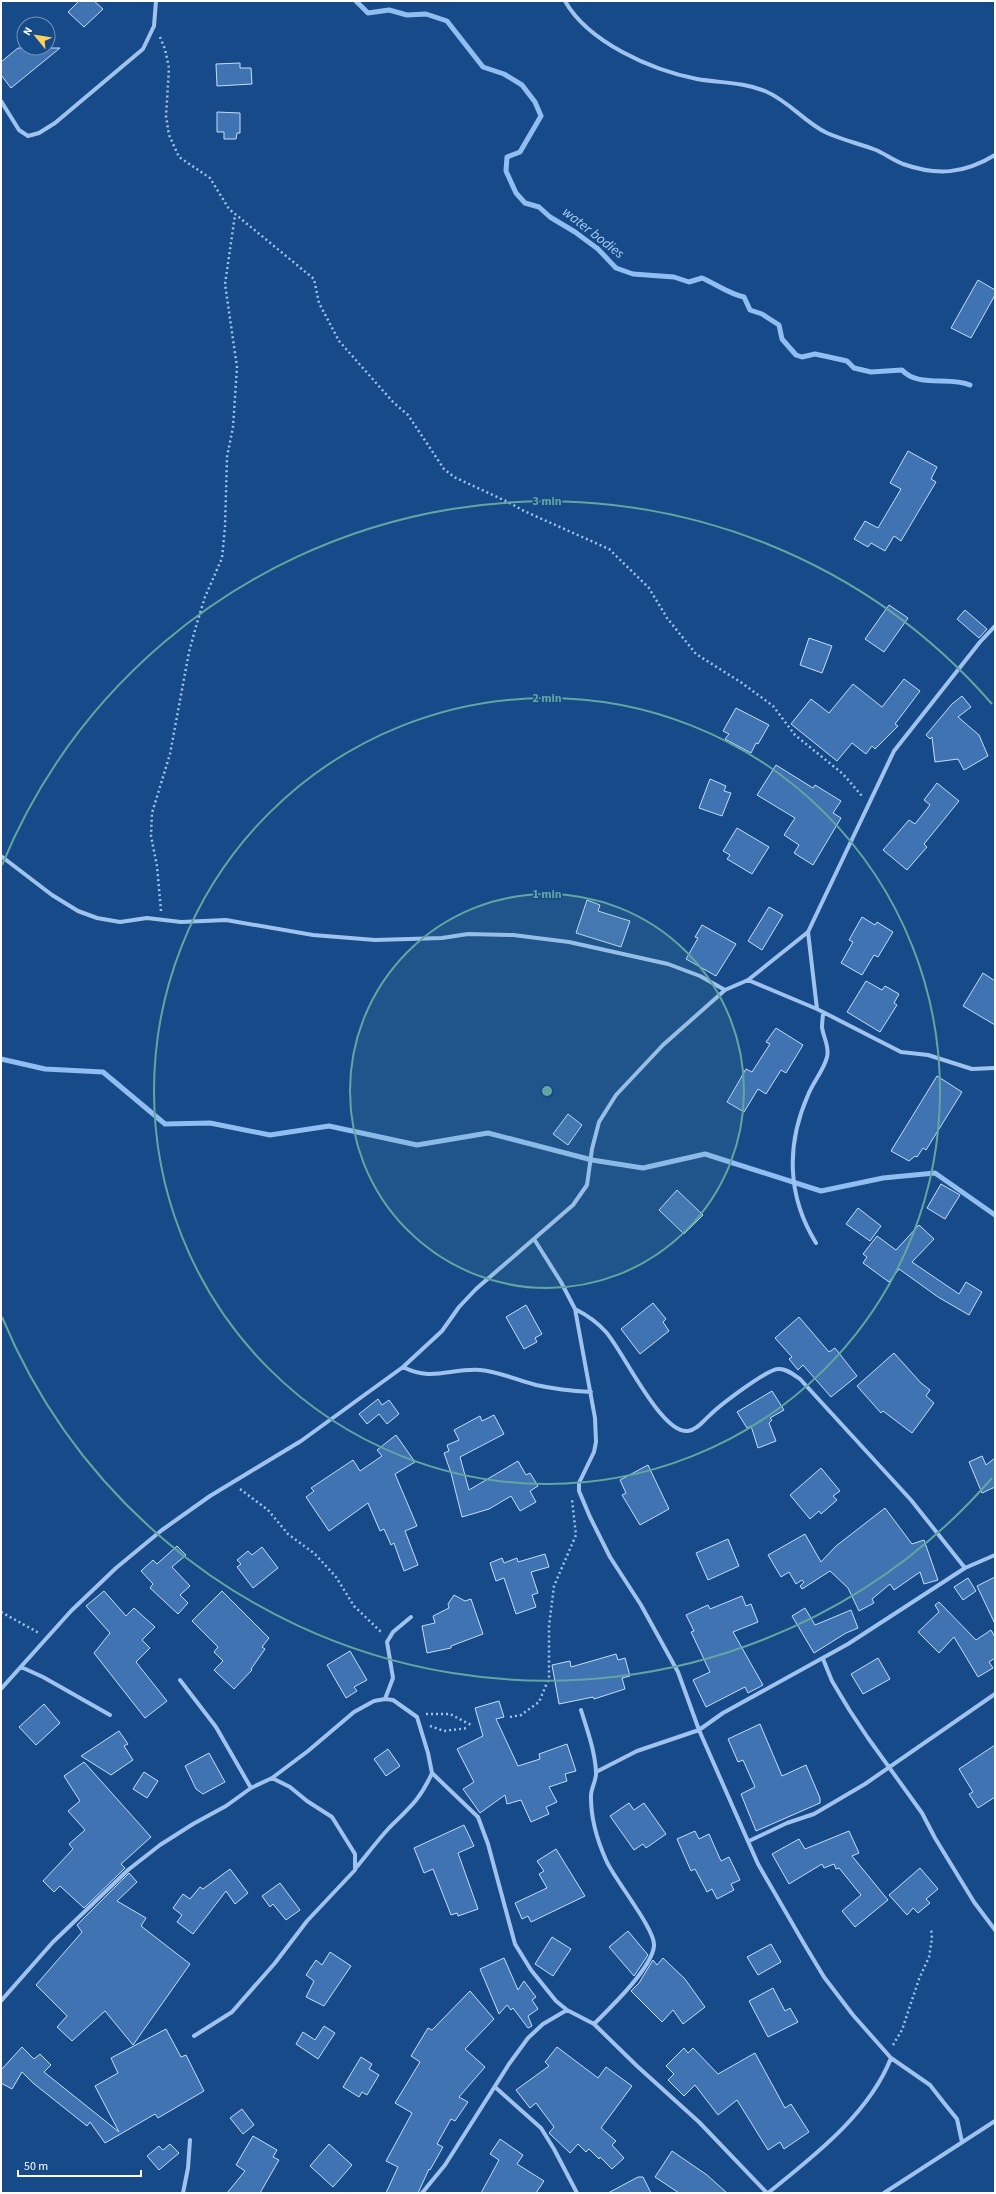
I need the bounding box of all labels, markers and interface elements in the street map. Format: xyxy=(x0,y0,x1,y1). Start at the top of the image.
north arrow xyxy=(16,16,56,56)
text: N xyxy=(19,24,36,38)
water label: water bodies xyxy=(558,202,629,264)
text: 3 min xyxy=(532,493,562,510)
text: 2 min xyxy=(532,690,562,707)
text: 1 min xyxy=(532,886,562,903)
centre of rings xyxy=(540,1084,554,1098)
scale bar xyxy=(18,2152,141,2178)
text: 50 m xyxy=(24,2158,48,2175)

